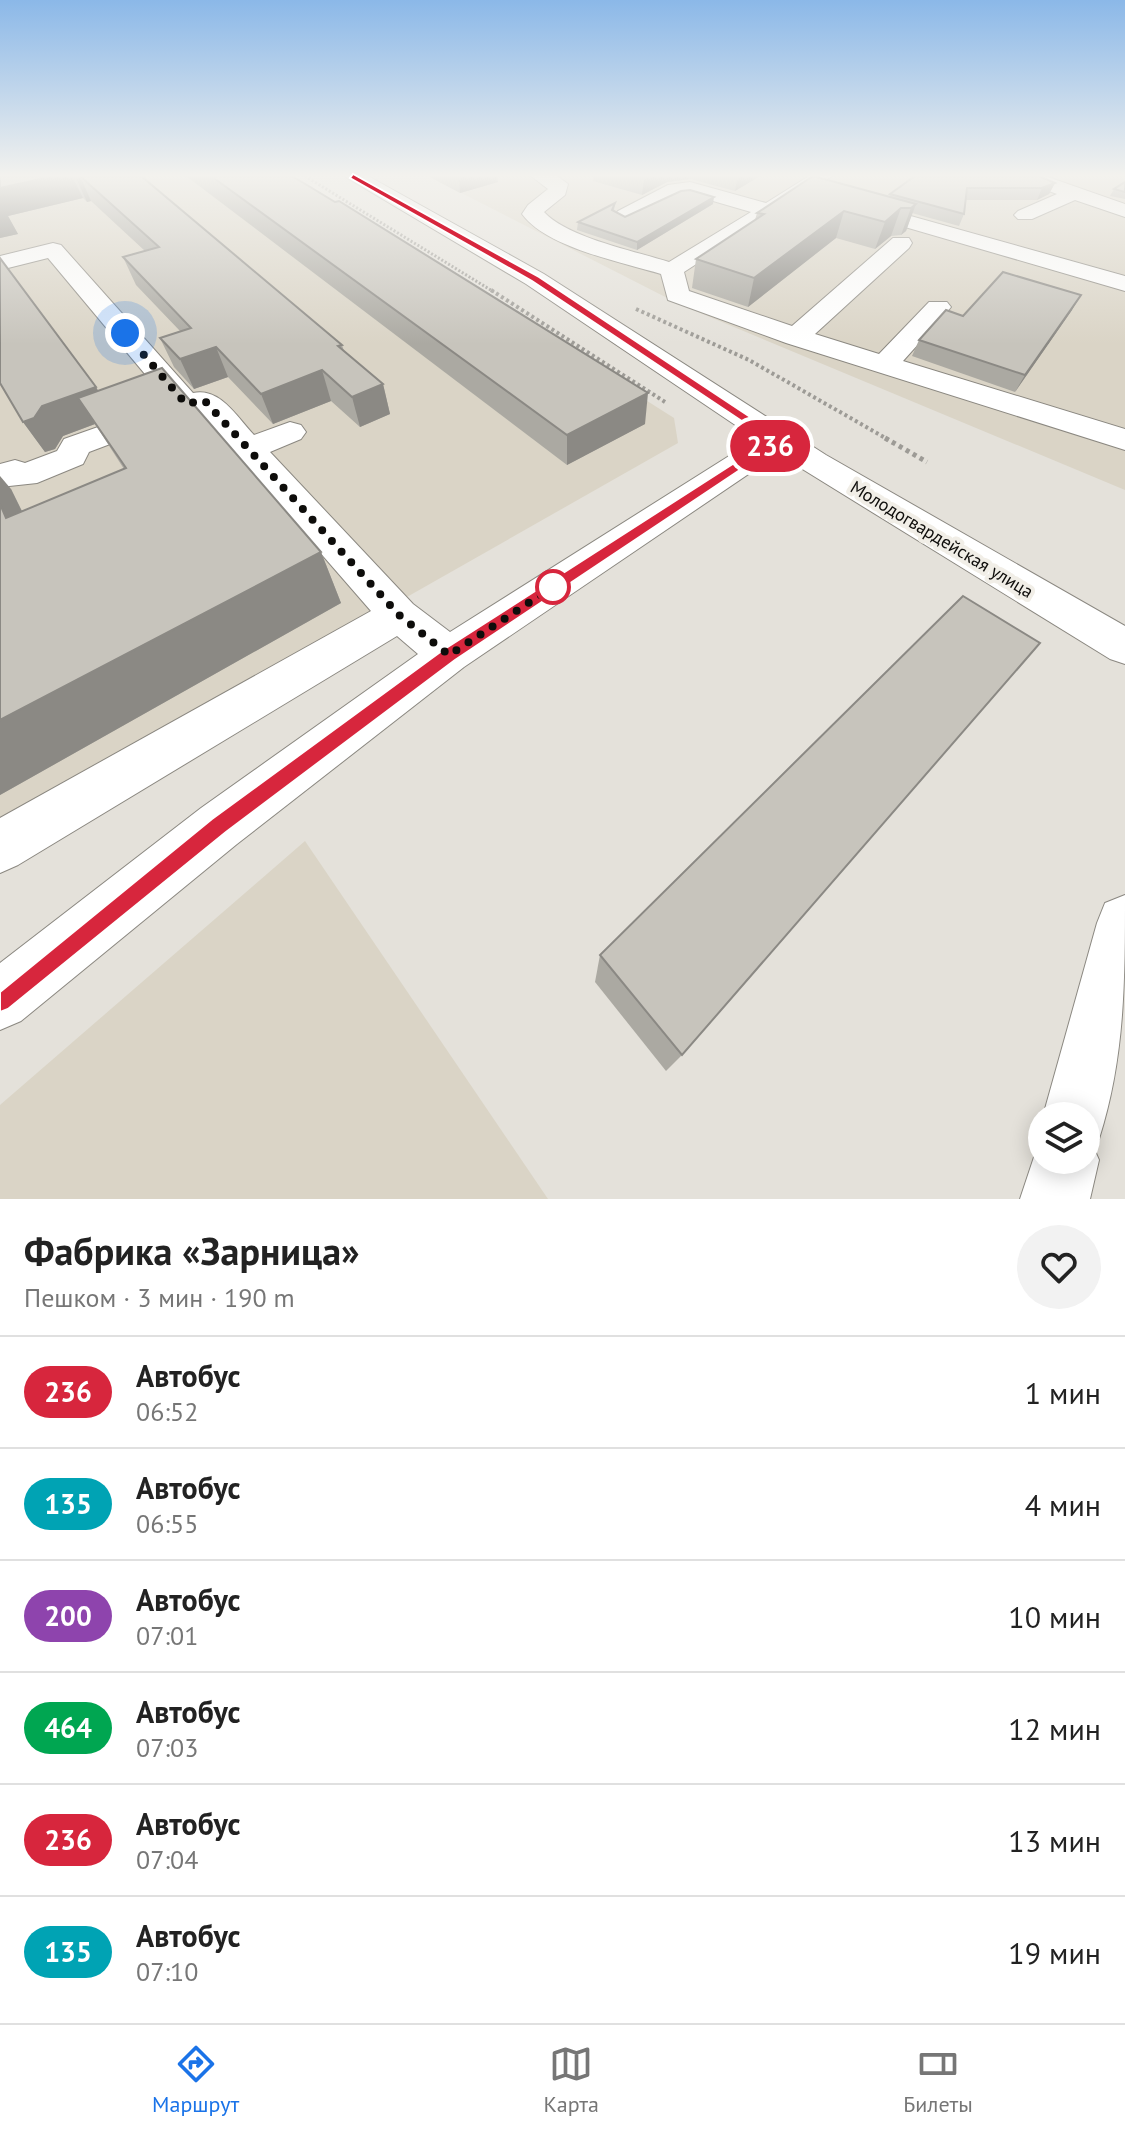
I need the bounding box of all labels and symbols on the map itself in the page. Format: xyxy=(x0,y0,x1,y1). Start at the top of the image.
your location xyxy=(105,313,145,353)
line badge: 236 xyxy=(724,420,816,472)
street label: Молодогвардейская улица xyxy=(846,475,1038,603)
unlabelled marker xyxy=(536,570,570,604)

